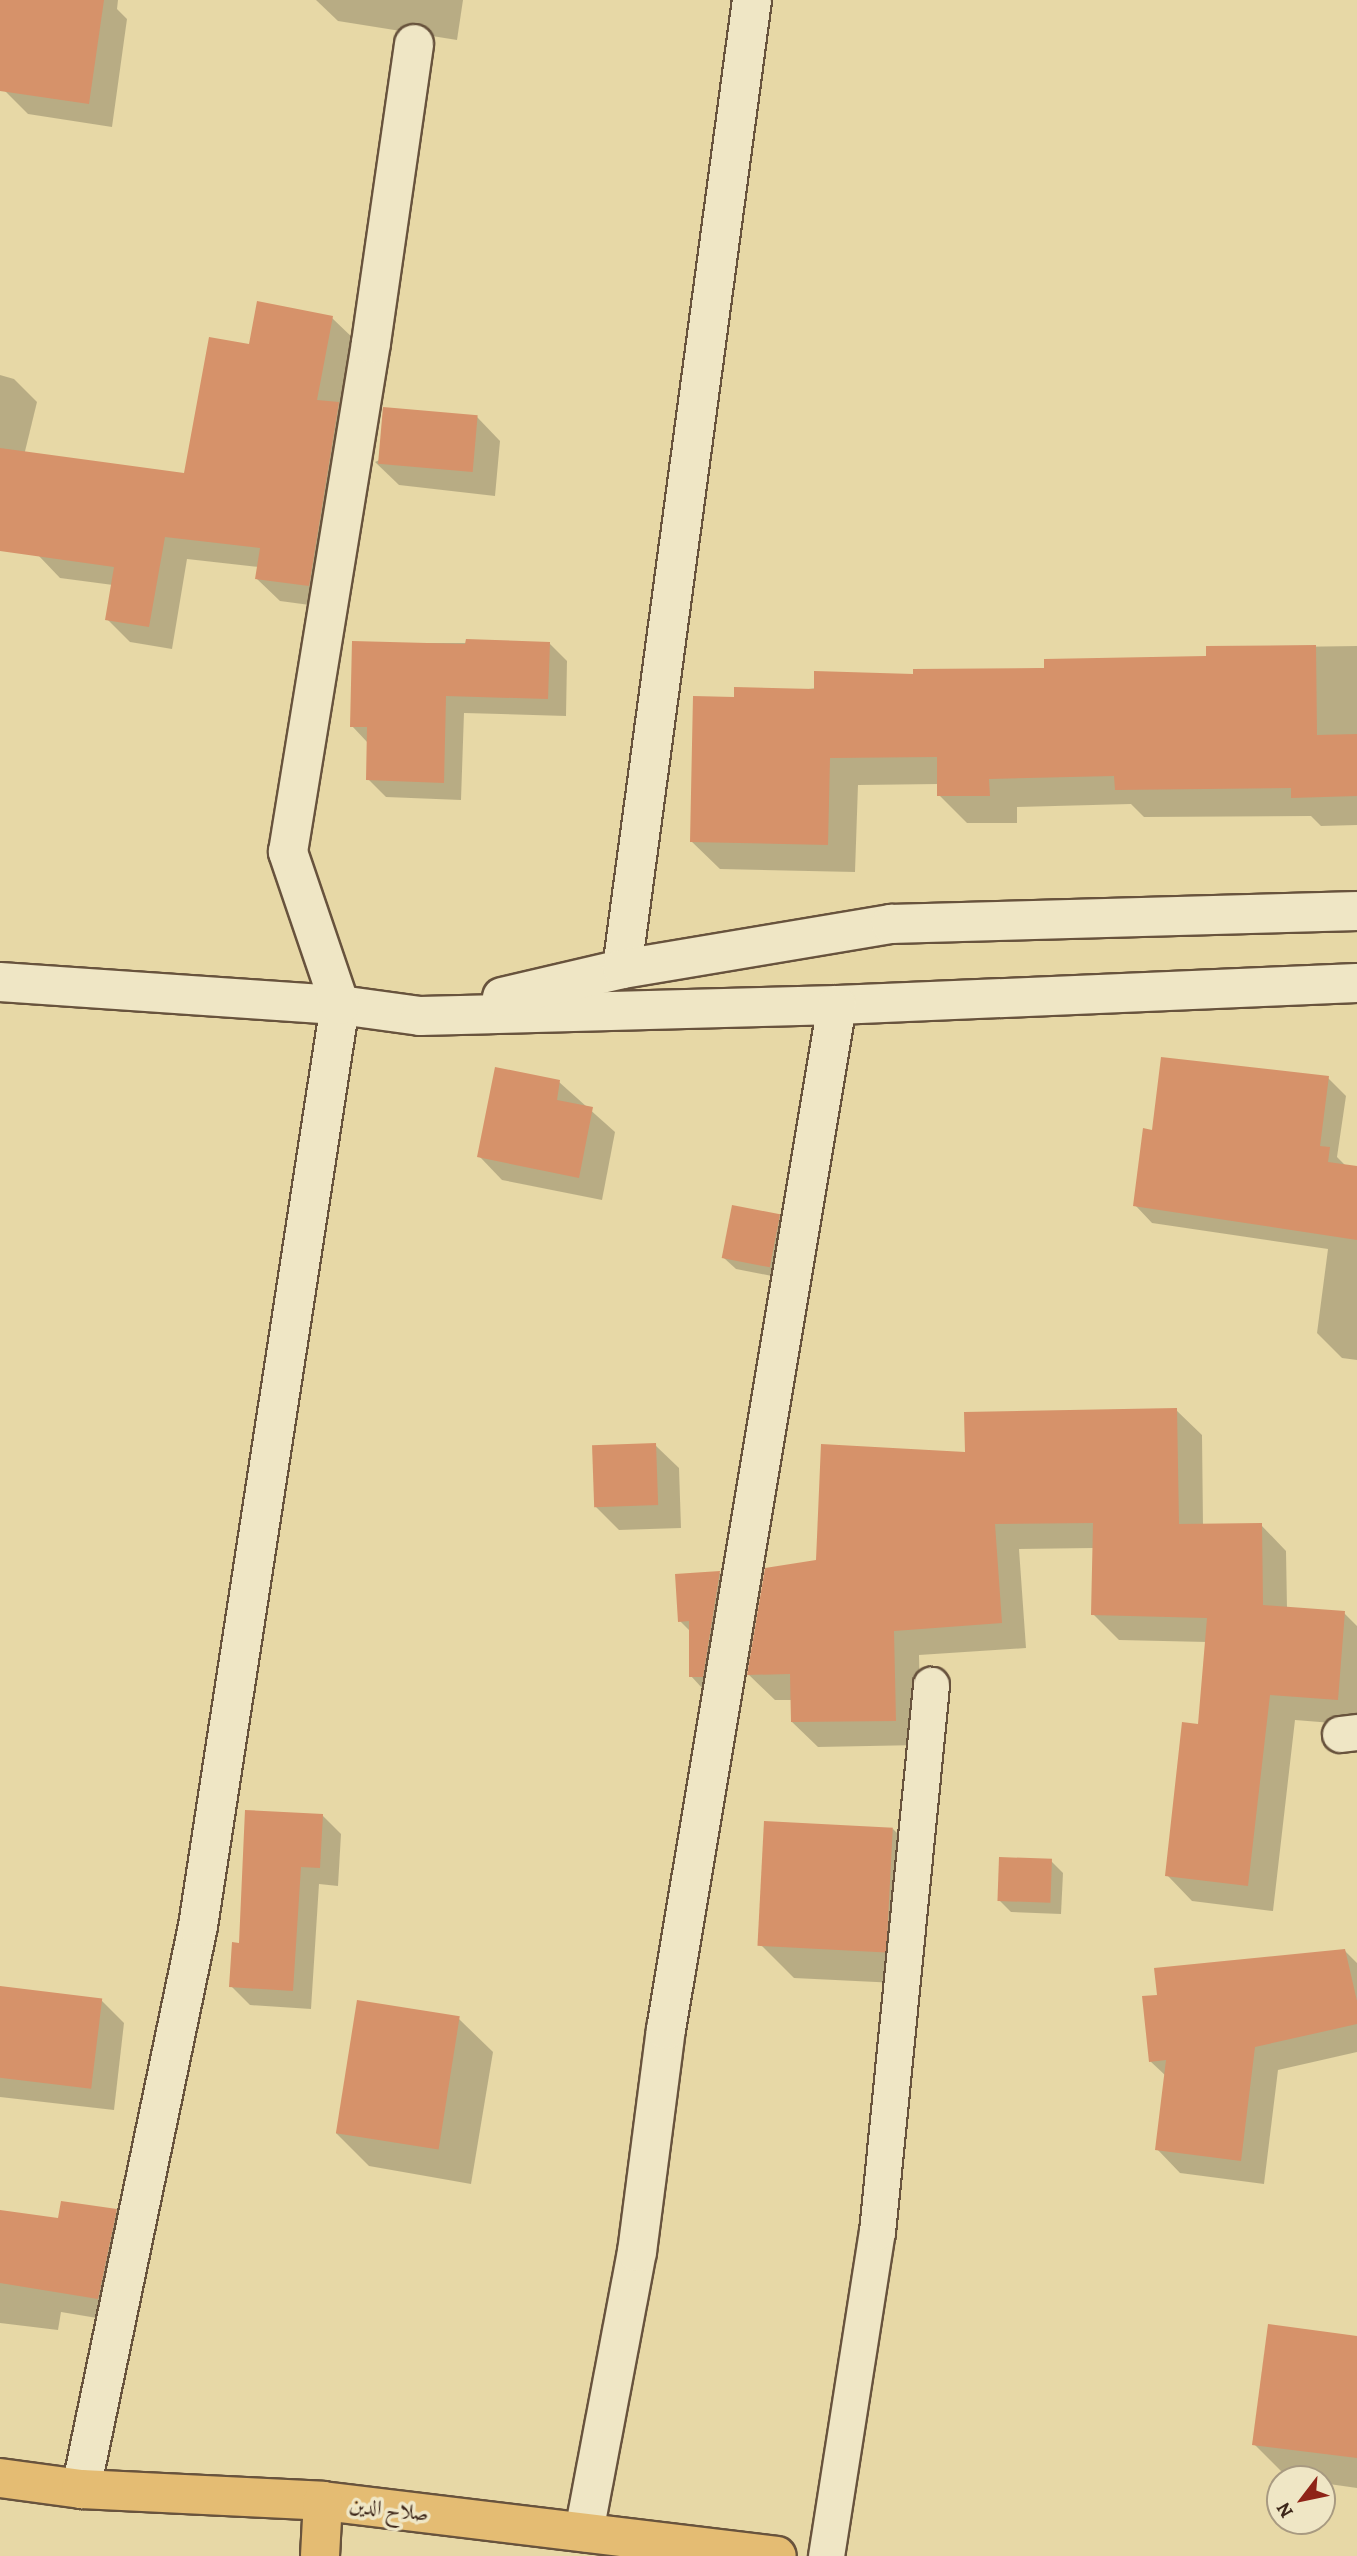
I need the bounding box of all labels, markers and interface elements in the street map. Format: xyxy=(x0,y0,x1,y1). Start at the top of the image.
north arrow xyxy=(1266,2465,1336,2535)
street label: صلاح الدين xyxy=(348,2492,430,2526)
text: N xyxy=(1270,2497,1300,2523)

